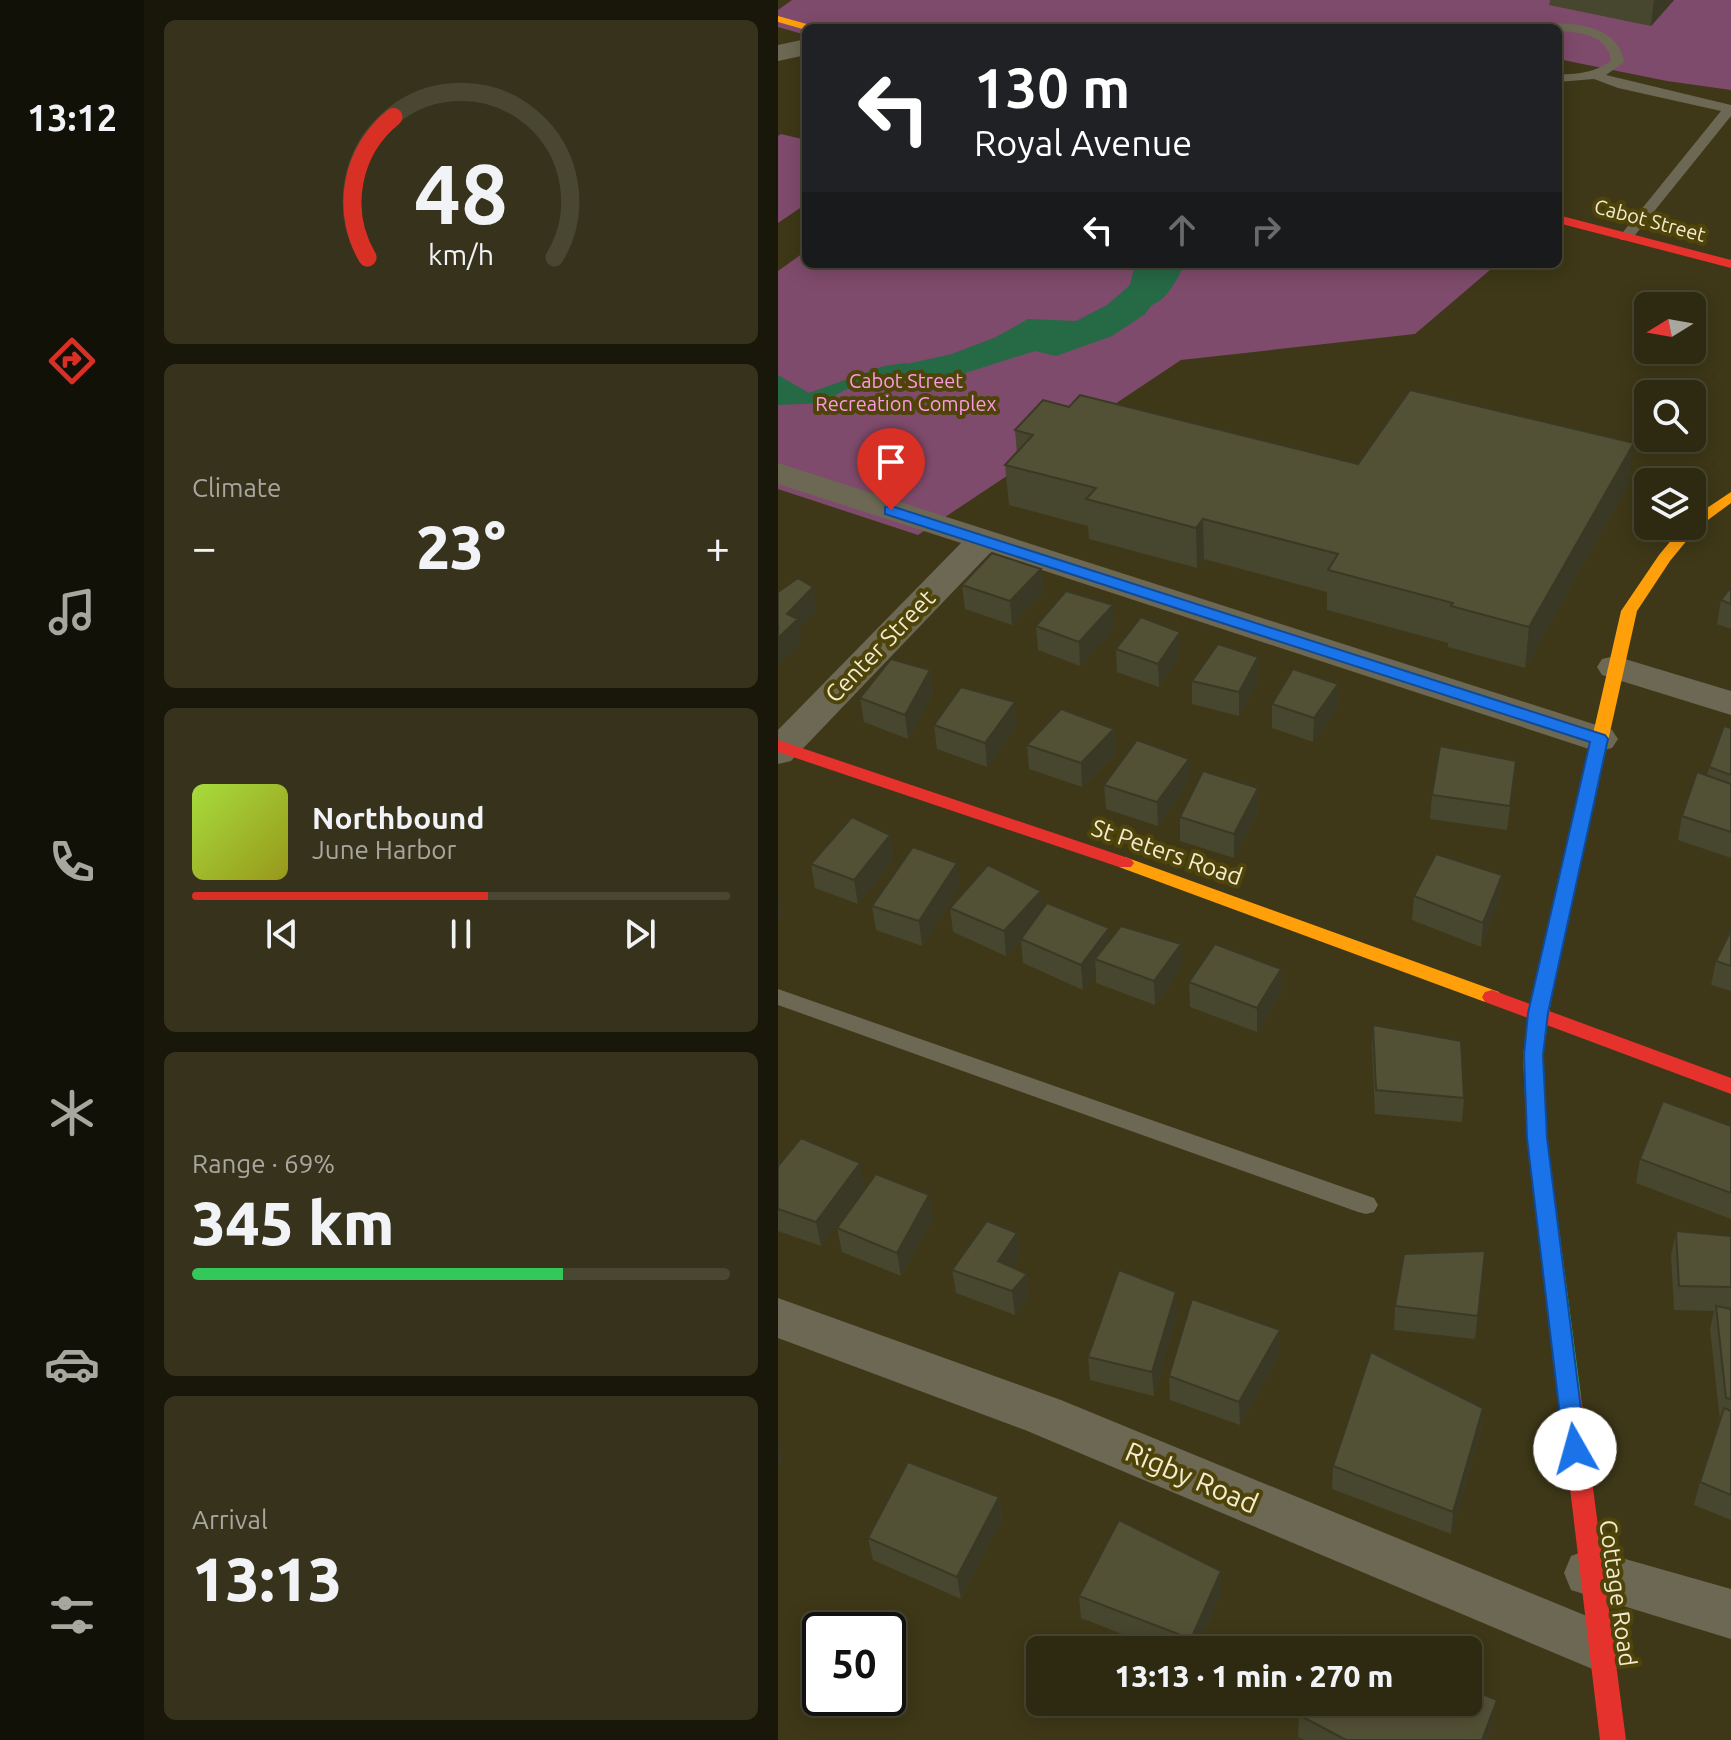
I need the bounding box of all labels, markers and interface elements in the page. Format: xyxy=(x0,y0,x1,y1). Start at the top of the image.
icon: left xyxy=(842,56,946,160)
text: 130 m xyxy=(974,56,1130,119)
text: 13:12 xyxy=(27,97,117,138)
text: Royal Avenue xyxy=(974,122,1192,163)
text: 48 xyxy=(414,146,508,240)
street label: Cabot Street xyxy=(1592,194,1708,246)
icon: left xyxy=(1076,208,1120,252)
icon: ahead xyxy=(1160,208,1204,252)
icon: right xyxy=(1244,208,1288,252)
text: km/h xyxy=(428,238,494,270)
north arrow xyxy=(1634,292,1706,364)
map controls xyxy=(1634,292,1706,540)
icon: directions xyxy=(44,333,100,389)
park label: Cabot Street Recreation Complex xyxy=(815,369,997,415)
button: search xyxy=(1634,380,1706,452)
pin xyxy=(857,428,925,510)
icon: arrive xyxy=(869,440,913,484)
button: layers xyxy=(1634,468,1706,540)
text: Climate xyxy=(192,473,281,502)
text: 23° xyxy=(416,513,506,580)
text: − xyxy=(192,522,217,571)
text: + xyxy=(705,522,730,571)
icon: music xyxy=(44,584,100,640)
street label: Center Street xyxy=(820,584,941,708)
text: Northbound xyxy=(312,801,484,835)
street label: St Peters Road xyxy=(1088,814,1246,890)
icon: phone xyxy=(44,834,100,890)
text: June Harbor xyxy=(312,835,456,864)
icon: previous xyxy=(260,912,304,956)
icon: pause xyxy=(439,912,483,956)
icon: next xyxy=(618,912,662,956)
icon: climate xyxy=(44,1085,100,1141)
text: Range · 69% xyxy=(192,1149,335,1178)
text: 345 km xyxy=(192,1189,394,1256)
icon: car xyxy=(44,1336,100,1392)
position arrow xyxy=(1533,1407,1617,1491)
street label: Rigby Road xyxy=(1121,1435,1263,1519)
text: Arrival xyxy=(192,1505,268,1534)
street label: Cottage Road xyxy=(1594,1518,1642,1668)
text: 13:13 xyxy=(192,1545,342,1612)
icon: filters xyxy=(44,1587,100,1643)
speed limit sign: 50 xyxy=(802,1612,906,1716)
text: 13:13 · 1 min · 270 m xyxy=(1115,1659,1393,1693)

